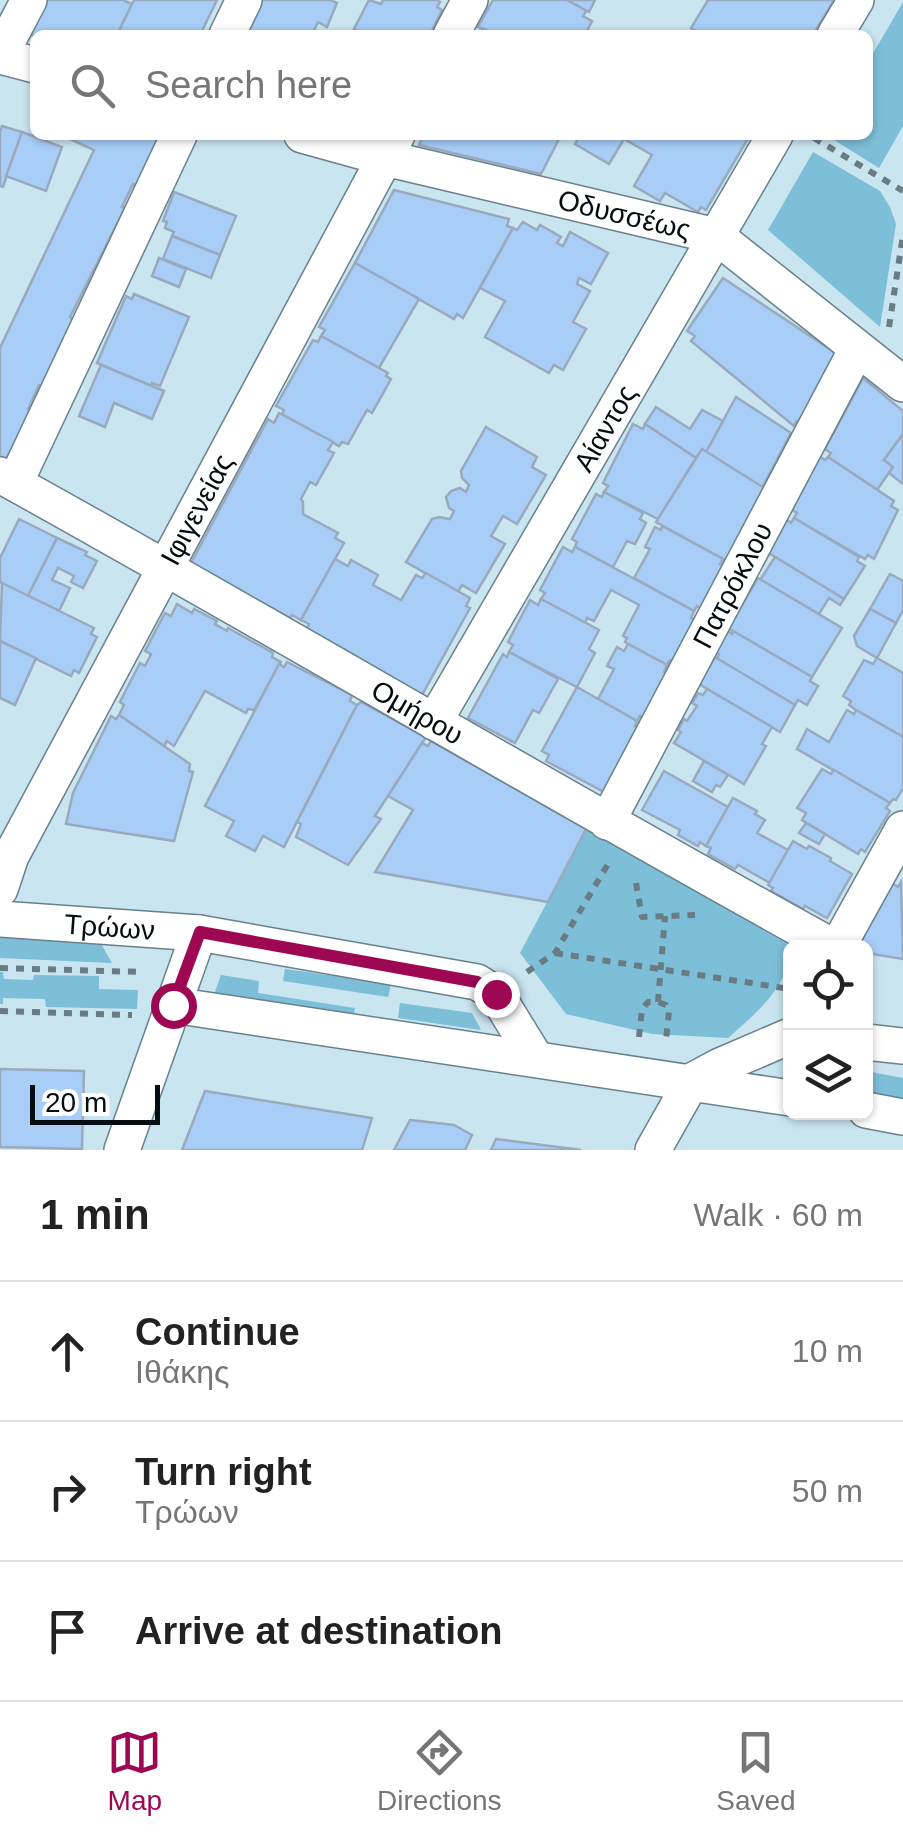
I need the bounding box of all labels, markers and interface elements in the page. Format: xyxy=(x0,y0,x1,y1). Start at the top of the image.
search box xyxy=(30,30,873,140)
icon: search xyxy=(65,58,120,113)
text: Search here xyxy=(145,64,352,106)
street label: Οδυσσέως xyxy=(555,184,694,245)
street label: Αίαντος xyxy=(568,379,642,477)
street label: Ιφιγενείας xyxy=(154,449,239,570)
street label: Πατρόκλου xyxy=(686,517,778,653)
street label: Ομήρου xyxy=(366,674,469,750)
street label: Τρώων xyxy=(63,908,156,945)
map controls xyxy=(783,940,873,1120)
button: locate xyxy=(783,940,873,1030)
route end xyxy=(474,972,520,1018)
route start xyxy=(151,983,197,1029)
button: layers xyxy=(783,1030,873,1120)
scale bar xyxy=(30,1080,160,1124)
text: 20 m xyxy=(45,1087,107,1118)
text: 1 min xyxy=(40,1191,150,1238)
text: Walk · 60 m xyxy=(694,1197,863,1233)
text: Continue xyxy=(135,1311,300,1353)
icon: ahead xyxy=(40,1324,95,1379)
text: 10 m xyxy=(792,1333,863,1369)
text: Ιθάκης xyxy=(135,1354,229,1390)
text: Turn right xyxy=(135,1451,312,1493)
icon: right xyxy=(40,1464,95,1519)
text: 50 m xyxy=(792,1473,863,1509)
text: Τρώων xyxy=(135,1494,239,1530)
icon: arrive xyxy=(40,1604,95,1659)
text: Arrive at destination xyxy=(135,1610,502,1652)
tab: Map xyxy=(107,1725,162,1817)
tab: Directions xyxy=(377,1725,502,1817)
tab: Saved xyxy=(716,1725,796,1817)

